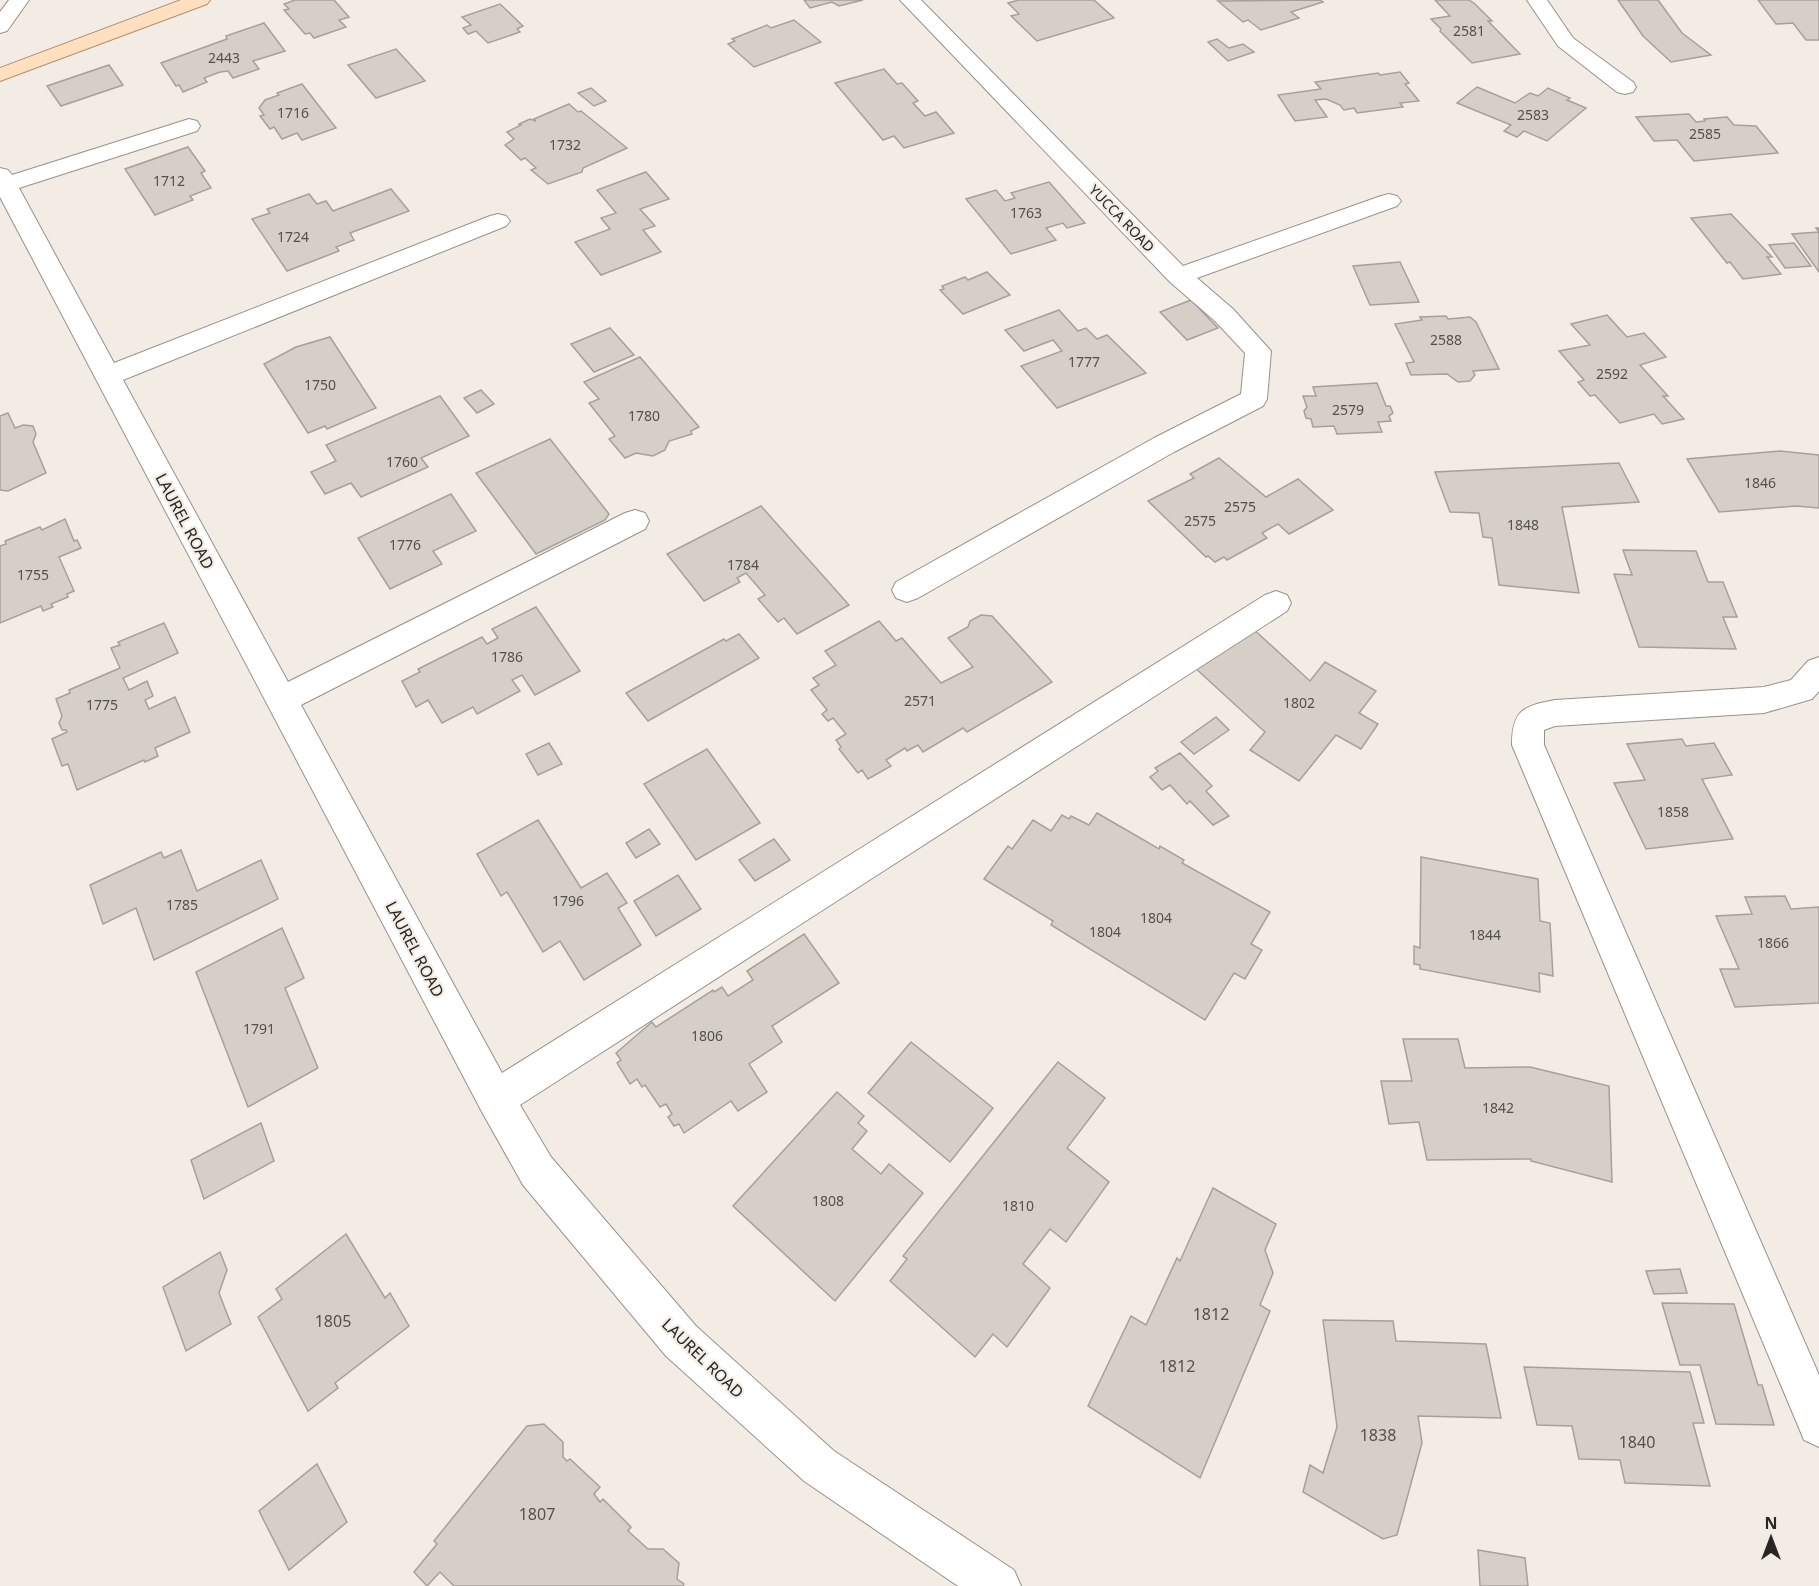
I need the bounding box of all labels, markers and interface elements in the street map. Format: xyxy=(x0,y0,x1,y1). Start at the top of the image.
house number: 2581 xyxy=(1453,21,1485,40)
house number: 2443 xyxy=(208,48,240,67)
house number: 1716 xyxy=(277,103,309,122)
house number: 2583 xyxy=(1517,105,1549,124)
house number: 2585 xyxy=(1689,124,1721,143)
house number: 1732 xyxy=(549,135,581,154)
house number: 1712 xyxy=(153,171,185,190)
street label: YUCCA ROAD xyxy=(1085,180,1159,256)
house number: 1763 xyxy=(1010,203,1042,222)
house number: 1724 xyxy=(277,227,309,246)
house number: 2588 xyxy=(1430,330,1462,349)
house number: 1777 xyxy=(1068,352,1100,371)
house number: 2592 xyxy=(1596,364,1628,383)
house number: 1750 xyxy=(304,375,336,394)
house number: 2579 xyxy=(1332,400,1364,419)
house number: 1780 xyxy=(628,406,660,425)
house number: 1760 xyxy=(386,452,418,471)
street label: LAUREL ROAD xyxy=(150,469,220,573)
house number: 1846 xyxy=(1744,473,1776,492)
house number: 2575 xyxy=(1224,497,1256,516)
house number: 2575 xyxy=(1184,511,1216,530)
house number: 1848 xyxy=(1507,515,1539,534)
house number: 1776 xyxy=(389,535,421,554)
house number: 1784 xyxy=(727,555,759,574)
house number: 1755 xyxy=(17,565,49,584)
house number: 1786 xyxy=(491,647,523,666)
house number: 2571 xyxy=(904,691,936,710)
house number: 1802 xyxy=(1283,693,1315,712)
house number: 1775 xyxy=(86,695,118,714)
house number: 1858 xyxy=(1657,802,1689,821)
house number: 1796 xyxy=(552,891,584,910)
house number: 1785 xyxy=(166,895,198,914)
street label: LAUREL ROAD xyxy=(380,897,450,1001)
house number: 1804 xyxy=(1140,908,1172,927)
house number: 1804 xyxy=(1089,922,1121,941)
house number: 1844 xyxy=(1469,925,1501,944)
house number: 1866 xyxy=(1757,933,1789,952)
house number: 1791 xyxy=(243,1019,275,1038)
house number: 1806 xyxy=(691,1026,723,1045)
house number: 1842 xyxy=(1482,1098,1514,1117)
house number: 1808 xyxy=(812,1191,844,1210)
house number: 1810 xyxy=(1002,1196,1034,1215)
house number: 1812 xyxy=(1193,1303,1229,1325)
house number: 1805 xyxy=(315,1310,351,1332)
street label: LAUREL ROAD xyxy=(657,1313,749,1403)
house number: 1812 xyxy=(1159,1355,1195,1377)
house number: 1838 xyxy=(1360,1424,1396,1446)
house number: 1840 xyxy=(1619,1431,1655,1453)
house number: 1807 xyxy=(519,1503,555,1525)
north arrow xyxy=(1741,1508,1801,1568)
text: N xyxy=(1764,1512,1778,1534)

